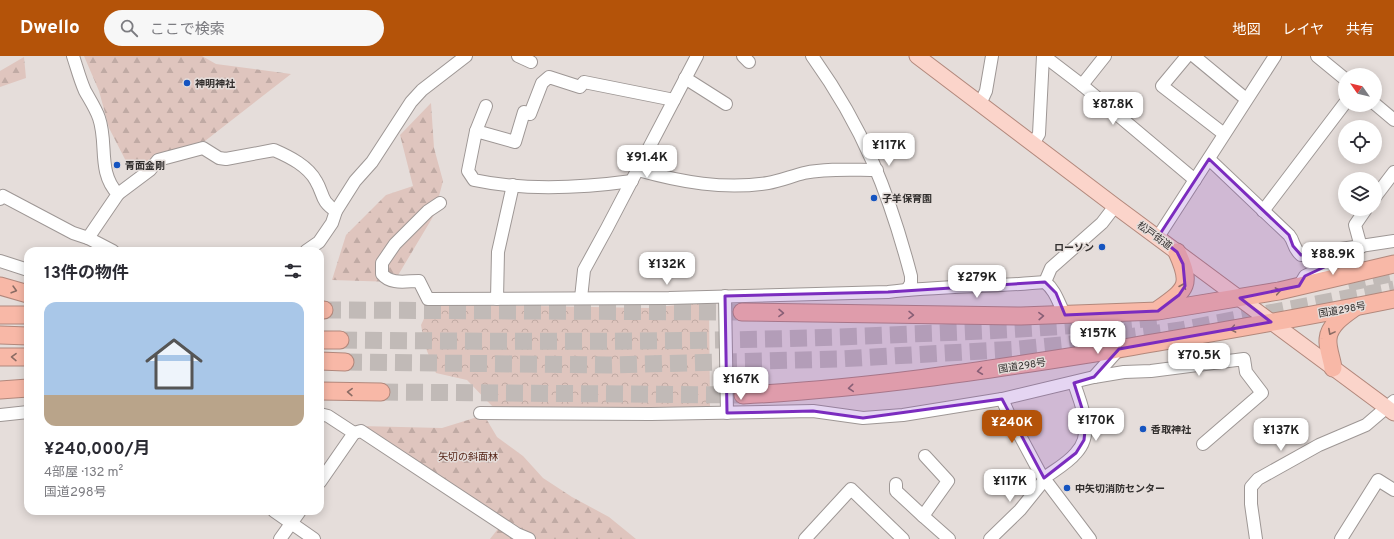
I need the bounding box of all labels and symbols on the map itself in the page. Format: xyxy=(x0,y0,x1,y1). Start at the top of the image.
north arrow xyxy=(1338,68,1382,112)
marker: 神明神社 xyxy=(182,78,192,88)
place label: 神明神社 xyxy=(195,78,236,91)
pin: ¥87.8K xyxy=(1080,92,1146,126)
pin: ¥117K xyxy=(861,133,917,167)
pin: ¥91.4K xyxy=(614,145,680,179)
marker: 青面金剛 xyxy=(112,160,122,170)
place label: 青面金剛 xyxy=(125,160,165,173)
marker: 子羊保育園 xyxy=(869,193,879,203)
place label: 子羊保育園 xyxy=(882,193,932,206)
street label: 松戸街道 xyxy=(1134,219,1174,253)
place label: ローソン xyxy=(1054,242,1094,255)
marker: ローソン xyxy=(1097,242,1107,252)
pin: ¥88.9K xyxy=(1300,242,1366,276)
pin: ¥132K xyxy=(639,252,695,286)
pin: ¥279K xyxy=(949,265,1005,299)
one-way arrow xyxy=(1179,283,1187,290)
one-way arrow xyxy=(11,286,17,294)
one-way arrow xyxy=(1275,287,1281,295)
street label: 国道298号 xyxy=(1317,300,1367,321)
one-way arrow xyxy=(778,309,784,317)
one-way arrow xyxy=(908,311,914,319)
one-way arrow xyxy=(1038,312,1044,320)
pin: ¥157K xyxy=(1070,321,1126,355)
one-way arrow xyxy=(1230,324,1236,333)
one-way arrow xyxy=(1328,328,1336,336)
pin: ¥70.5K xyxy=(1166,343,1232,377)
one-way arrow xyxy=(11,353,17,361)
street label: 国道298号 xyxy=(997,356,1047,377)
one-way arrow xyxy=(977,366,983,375)
pin: ¥167K xyxy=(713,367,769,401)
one-way arrow xyxy=(848,383,854,392)
one-way arrow xyxy=(347,387,353,396)
pin: ¥170K xyxy=(1068,408,1124,442)
pin: ¥240K xyxy=(984,410,1040,444)
pin: ¥137K xyxy=(1253,418,1309,452)
marker: 香取神社 xyxy=(1138,424,1148,434)
place label: 香取神社 xyxy=(1150,424,1192,437)
park label: 矢切の斜面林 xyxy=(438,451,498,464)
pin: ¥117K xyxy=(982,469,1038,503)
marker: 中矢切消防センター xyxy=(1062,483,1072,493)
place label: 中矢切消防センター xyxy=(1075,483,1165,496)

